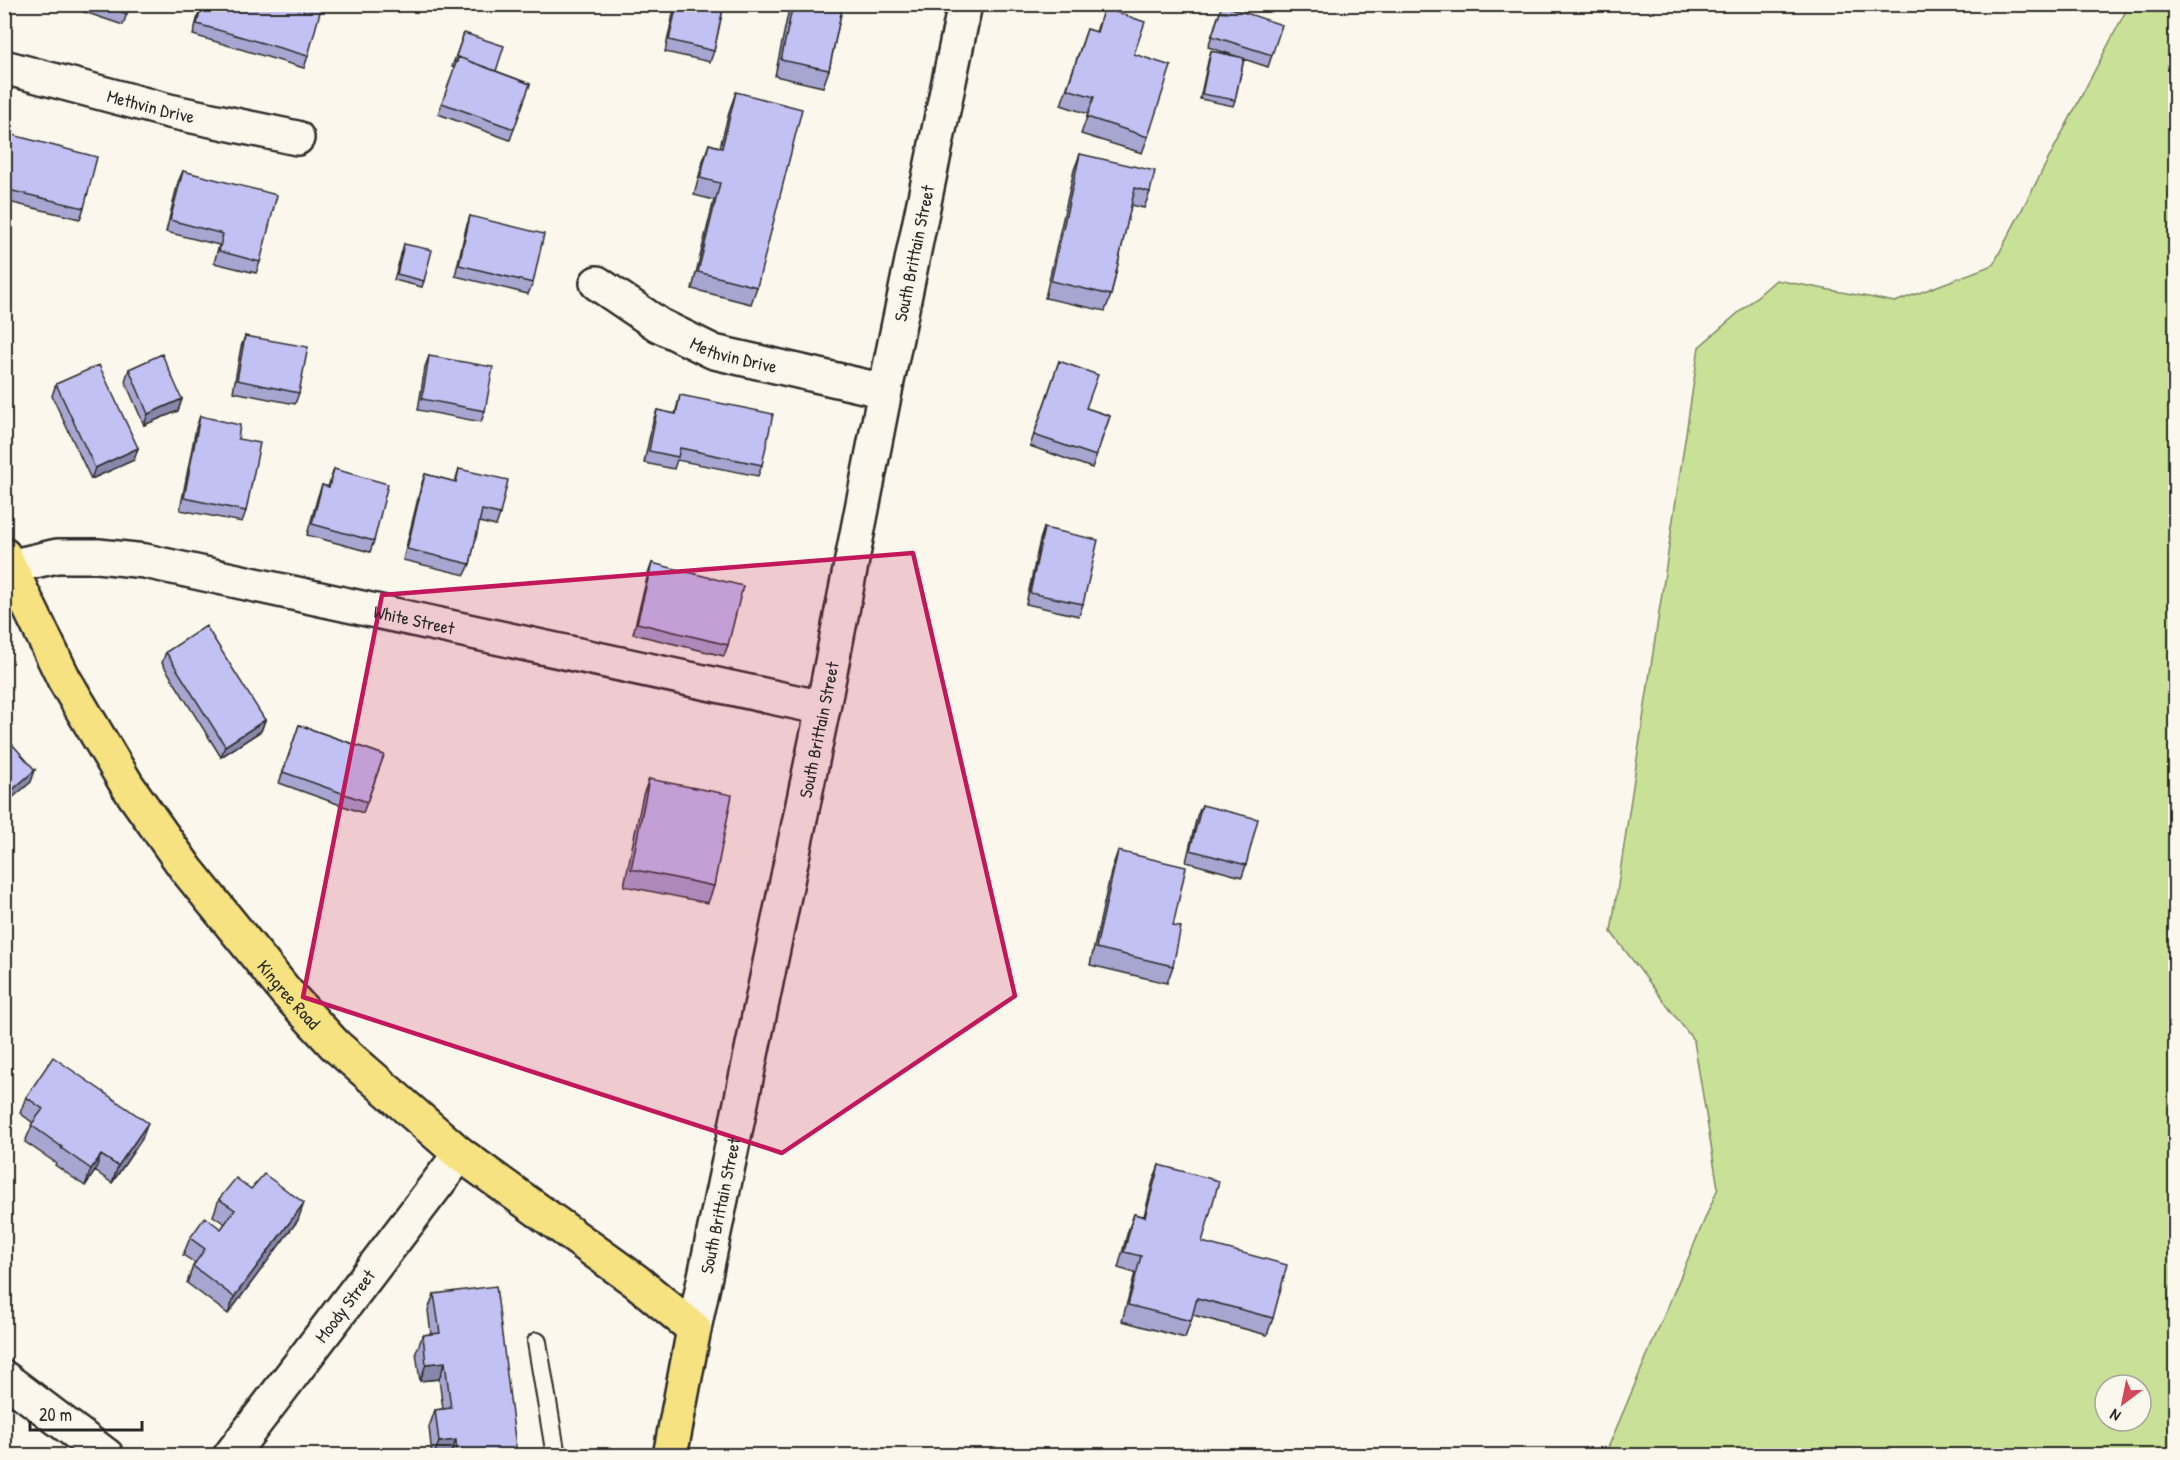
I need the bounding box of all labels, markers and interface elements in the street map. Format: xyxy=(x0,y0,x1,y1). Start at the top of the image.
street label: Methvin Drive xyxy=(105,83,197,129)
street label: South Brittain Street xyxy=(887,182,940,324)
street label: Methvin Drive xyxy=(686,330,780,379)
street label: White Street xyxy=(371,598,458,640)
street label: South Brittain Street xyxy=(792,659,844,800)
street label: Kingree Road xyxy=(252,954,326,1034)
street label: South Brittain Street xyxy=(693,1135,746,1276)
street label: Moody Street xyxy=(309,1263,381,1347)
north arrow xyxy=(2093,1373,2153,1433)
scale bar xyxy=(30,1394,142,1432)
text: 20 m xyxy=(39,1402,72,1427)
text: N xyxy=(2105,1404,2124,1427)

